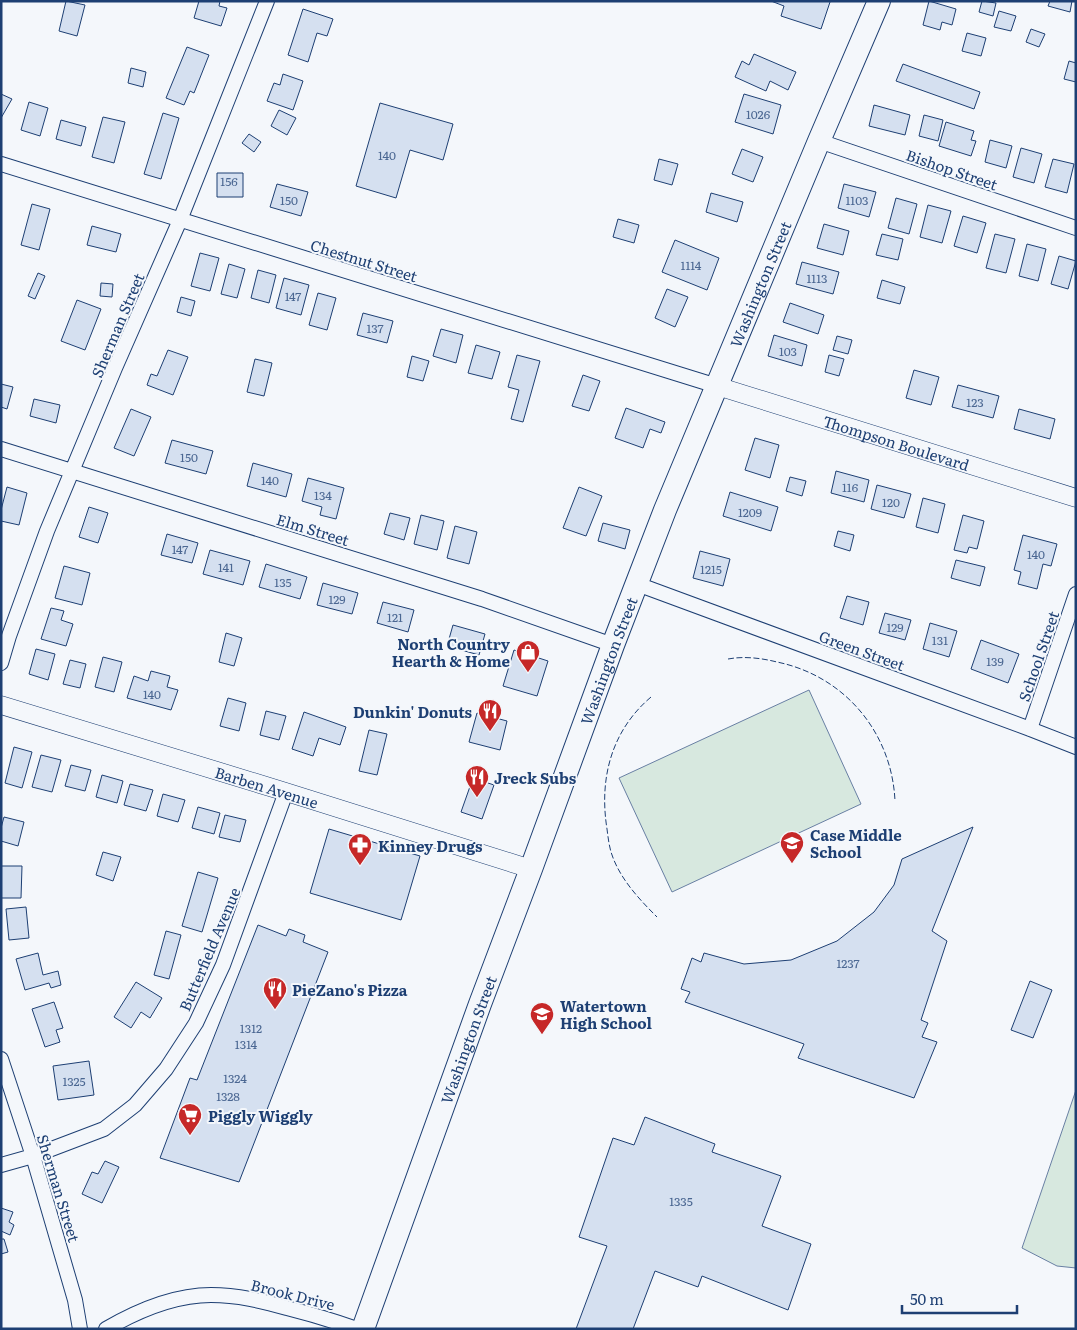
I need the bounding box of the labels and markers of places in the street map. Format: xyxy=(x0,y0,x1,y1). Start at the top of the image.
place label: North Country Hearth & Home xyxy=(392,632,511,672)
shop icon: North Country Hearth & Home xyxy=(515,639,541,673)
restaurant icon: Dunkin' Donuts xyxy=(477,698,503,732)
place label: Dunkin' Donuts xyxy=(353,700,473,723)
restaurant icon: Jreck Subs xyxy=(464,764,490,798)
place label: Jreck Subs xyxy=(494,766,577,789)
place label: Case Middle School xyxy=(810,823,902,863)
school or university icon: Case Middle School xyxy=(779,830,805,864)
pharmacy icon: Kinney Drugs xyxy=(347,832,373,866)
place label: Kinney Drugs xyxy=(378,834,483,857)
restaurant icon: PieZano's Pizza xyxy=(262,976,288,1010)
place label: PieZano's Pizza xyxy=(292,978,408,1001)
place label: Watertown High School xyxy=(560,994,653,1034)
school or university icon: Watertown High School xyxy=(529,1001,555,1035)
supermarket icon: Piggly Wiggly xyxy=(177,1102,203,1136)
place label: Piggly Wiggly xyxy=(208,1104,313,1127)

